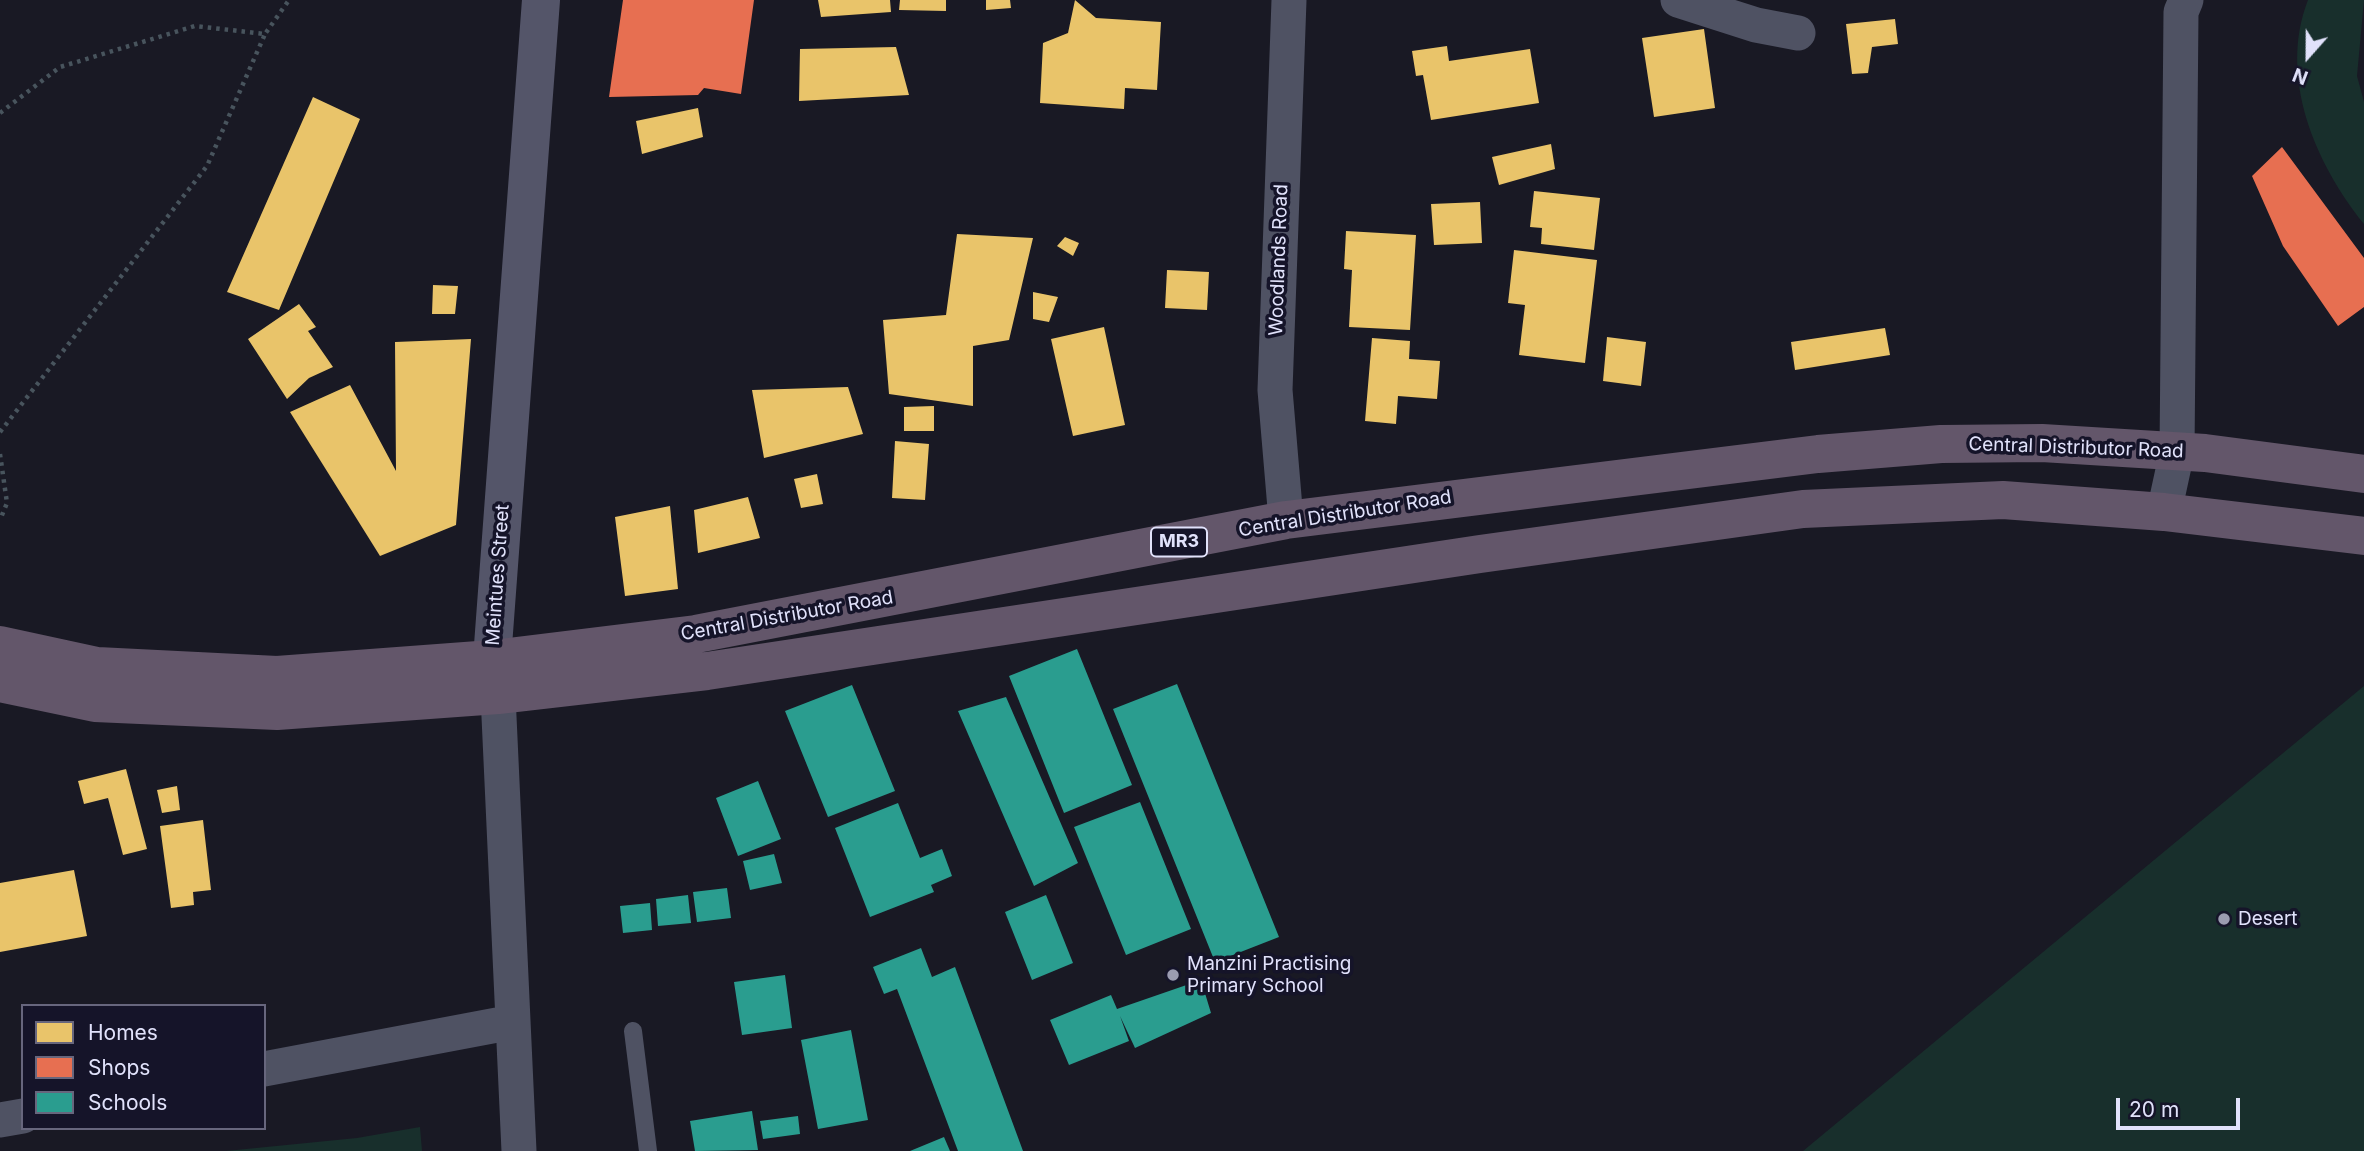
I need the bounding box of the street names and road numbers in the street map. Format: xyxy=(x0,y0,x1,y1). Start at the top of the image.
street label: Woodlands Road xyxy=(1265,184,1293,336)
street label: Central Distributor Road xyxy=(1968,433,2184,463)
street label: Central Distributor Road xyxy=(1237,486,1453,542)
street label: Meintues Street xyxy=(482,504,514,646)
road number: MR3 xyxy=(1151,528,1207,556)
street label: Central Distributor Road xyxy=(679,586,895,646)

